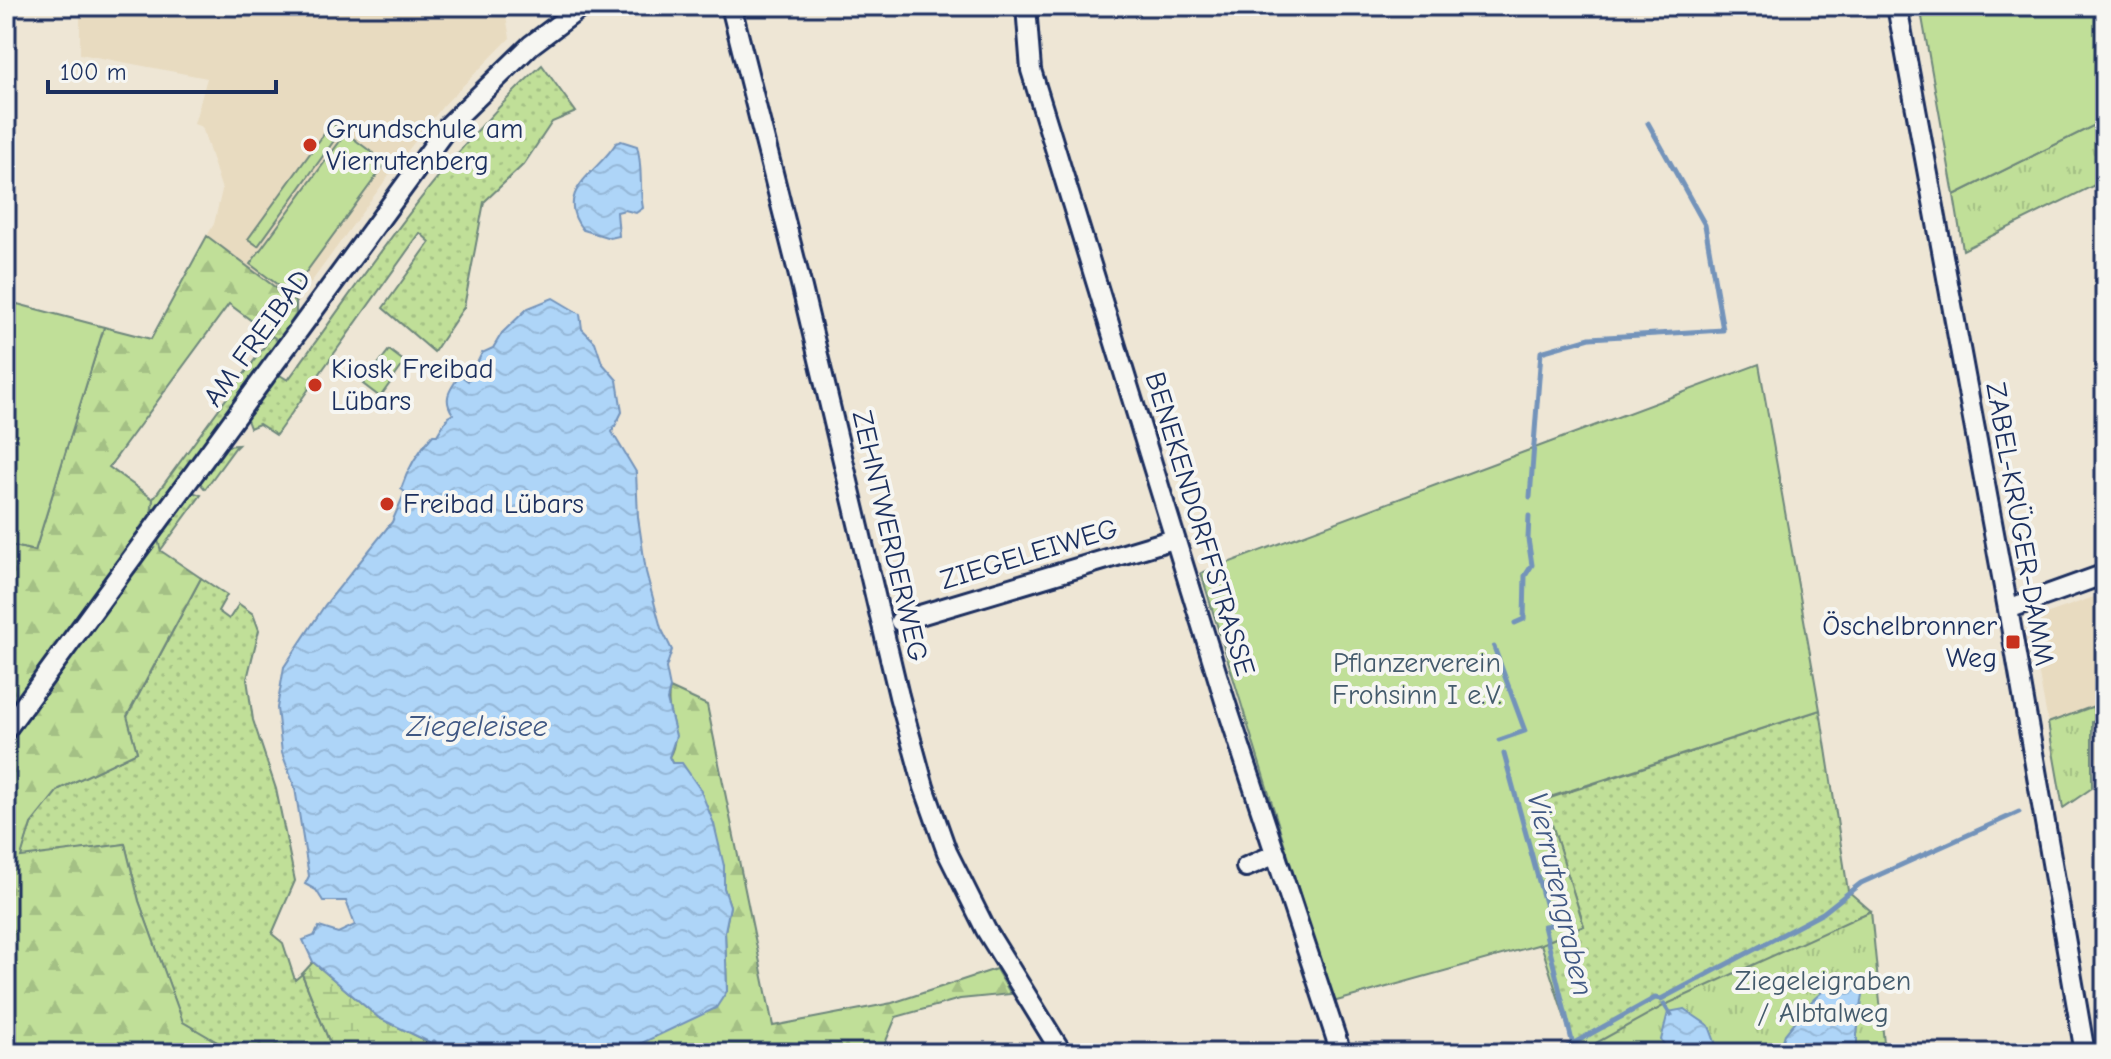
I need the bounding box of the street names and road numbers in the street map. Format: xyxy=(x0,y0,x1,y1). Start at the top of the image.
street label: AM FREIBAD xyxy=(197,263,317,413)
street label: BENEKENDORFFSTRASSE xyxy=(1139,368,1261,680)
street label: ZABEL-KRÜGER-DAMM xyxy=(1979,380,2061,668)
street label: ZEHNTWERDERWEG xyxy=(846,407,934,665)
street label: ZIEGELEIWEG xyxy=(937,512,1121,596)

